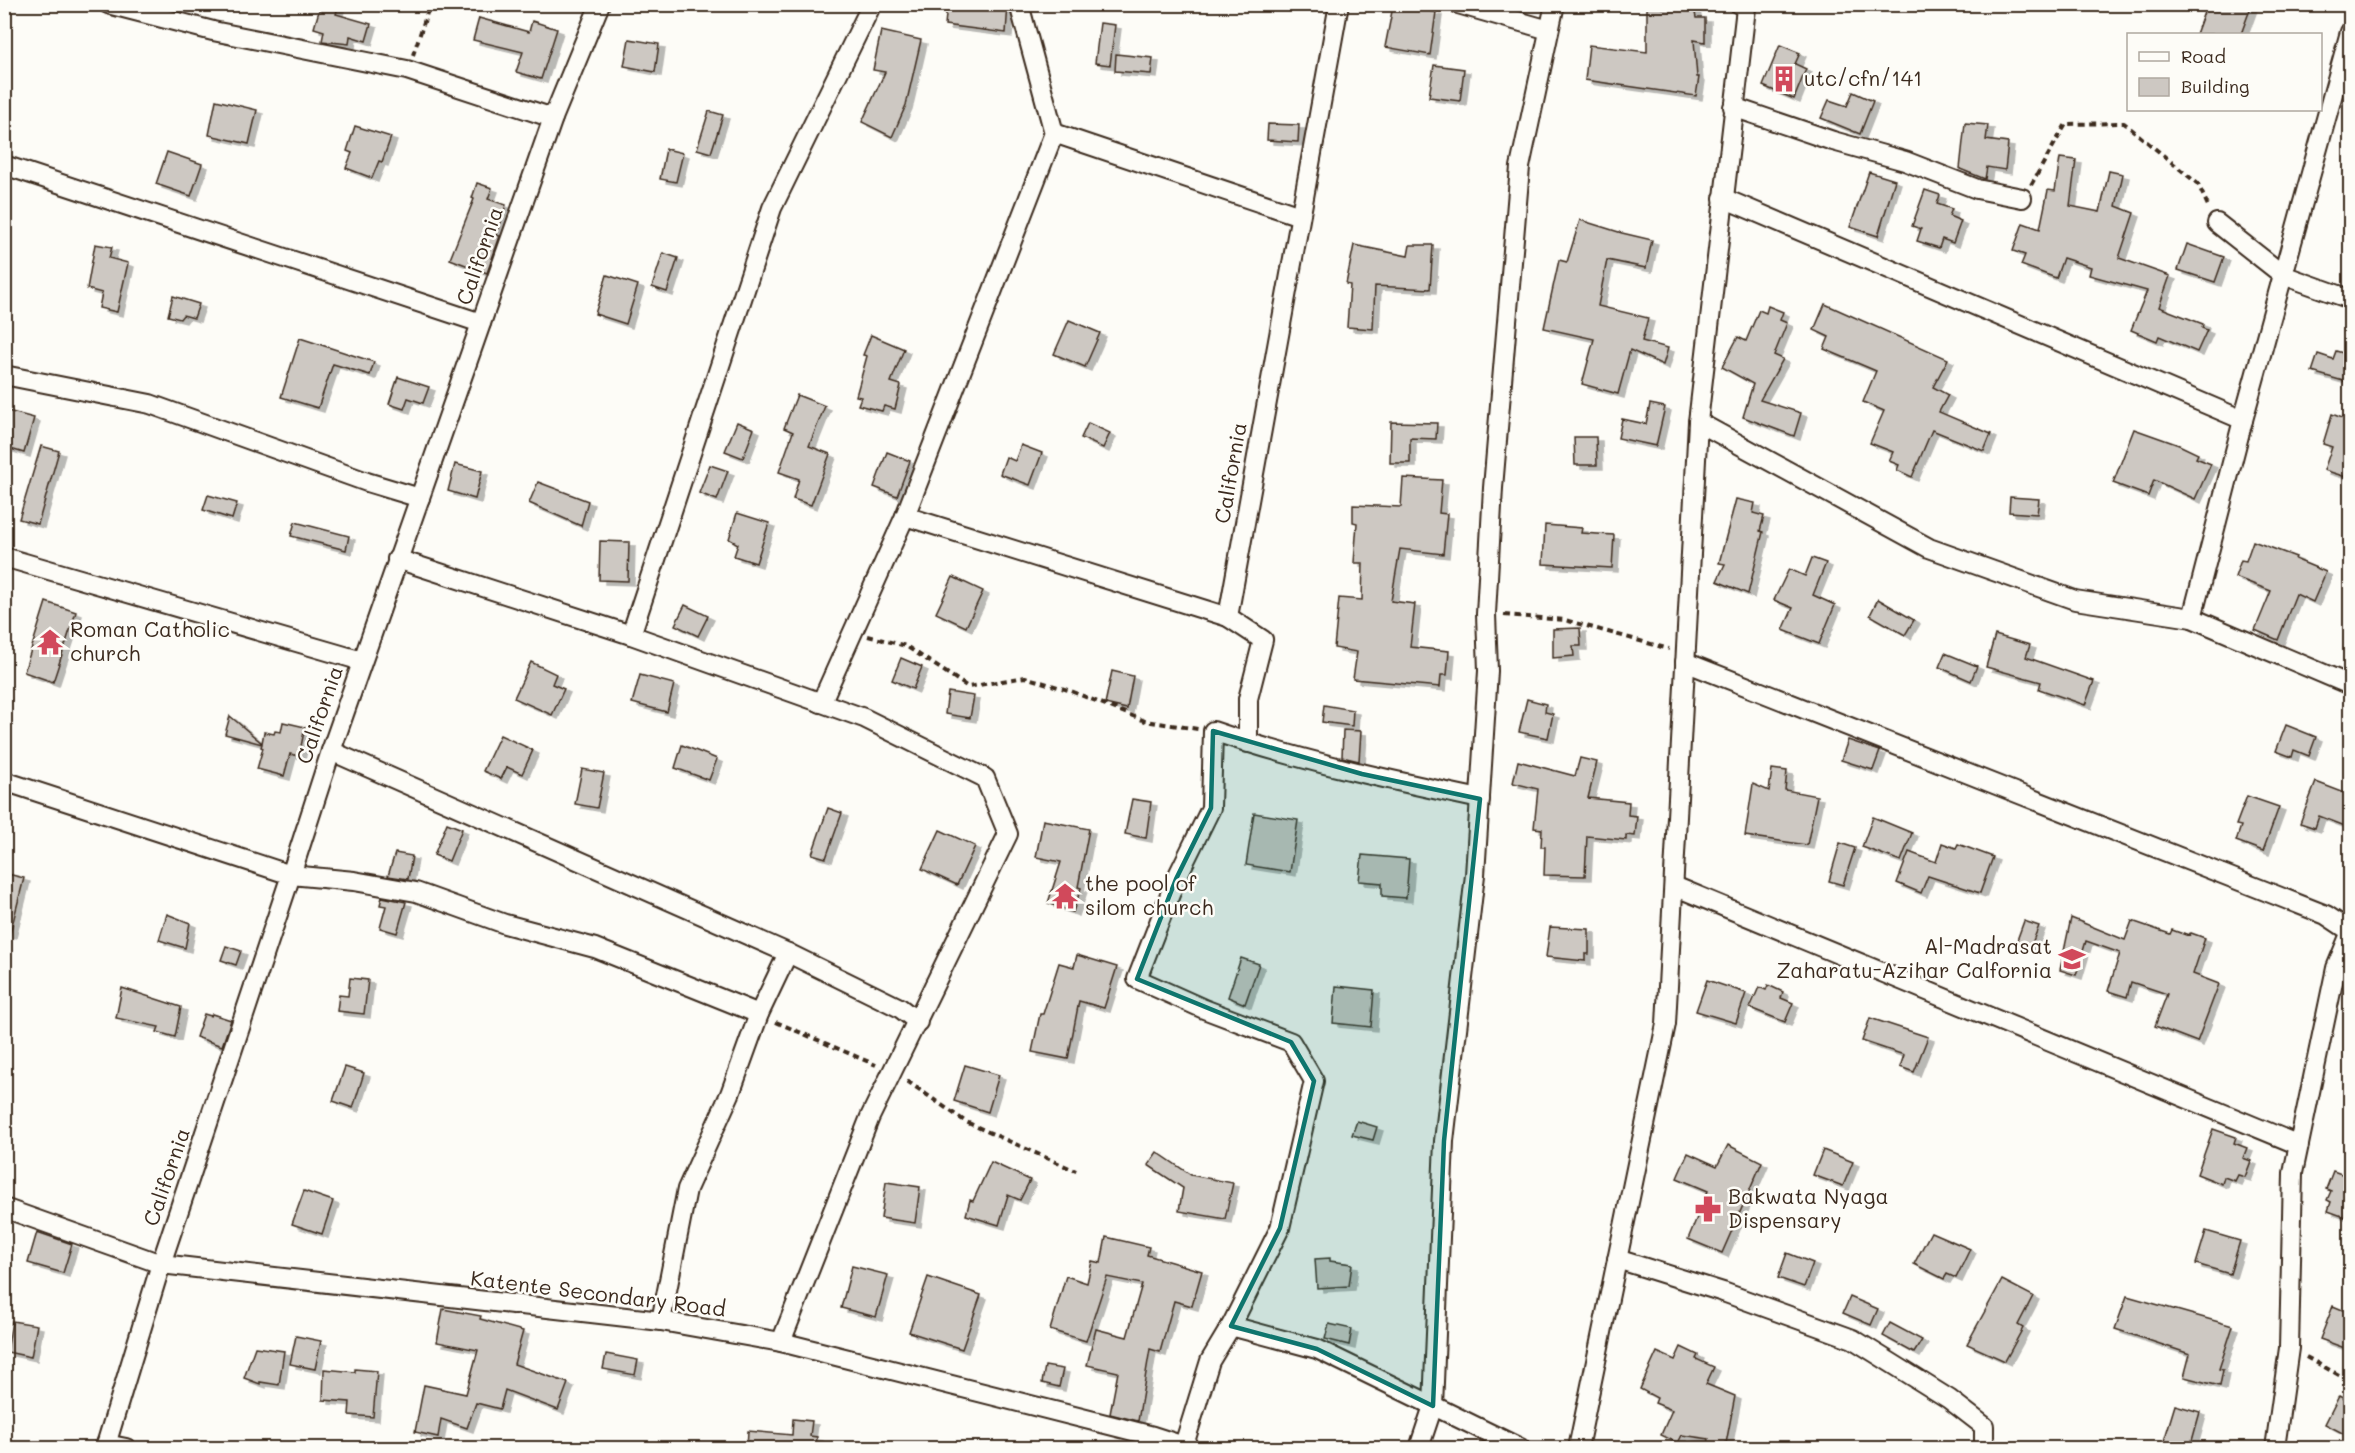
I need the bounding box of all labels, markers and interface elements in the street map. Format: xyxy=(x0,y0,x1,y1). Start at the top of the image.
legend xyxy=(2127,33,2322,111)
text: Road xyxy=(2181,44,2226,68)
building icon: utc/cfn/141 xyxy=(1769,64,1799,94)
place label: utc/cfn/141 xyxy=(1804,64,1922,91)
text: Building xyxy=(2181,74,2249,98)
street label: California xyxy=(449,203,508,308)
street label: California xyxy=(1207,420,1252,525)
place label: Roman Catholic church xyxy=(70,615,230,666)
temple icon: Roman Catholic church xyxy=(35,627,65,657)
street label: California xyxy=(289,662,348,767)
place label: the pool of silom church xyxy=(1085,869,1213,920)
temple icon: the pool of silom church xyxy=(1050,881,1080,911)
place label: Al-Madrasat Zaharatu-Azihar Calfornia xyxy=(1776,932,2052,983)
school or university icon: Al-Madrasat Zaharatu-Azihar Calfornia xyxy=(2057,944,2087,974)
street label: California xyxy=(136,1124,195,1229)
place label: Bakwata Nyaga Dispensary xyxy=(1728,1182,1889,1233)
pharmacy icon: Bakwata Nyaga Dispensary xyxy=(1693,1194,1723,1224)
street label: Katente Secondary Road xyxy=(469,1263,727,1322)

